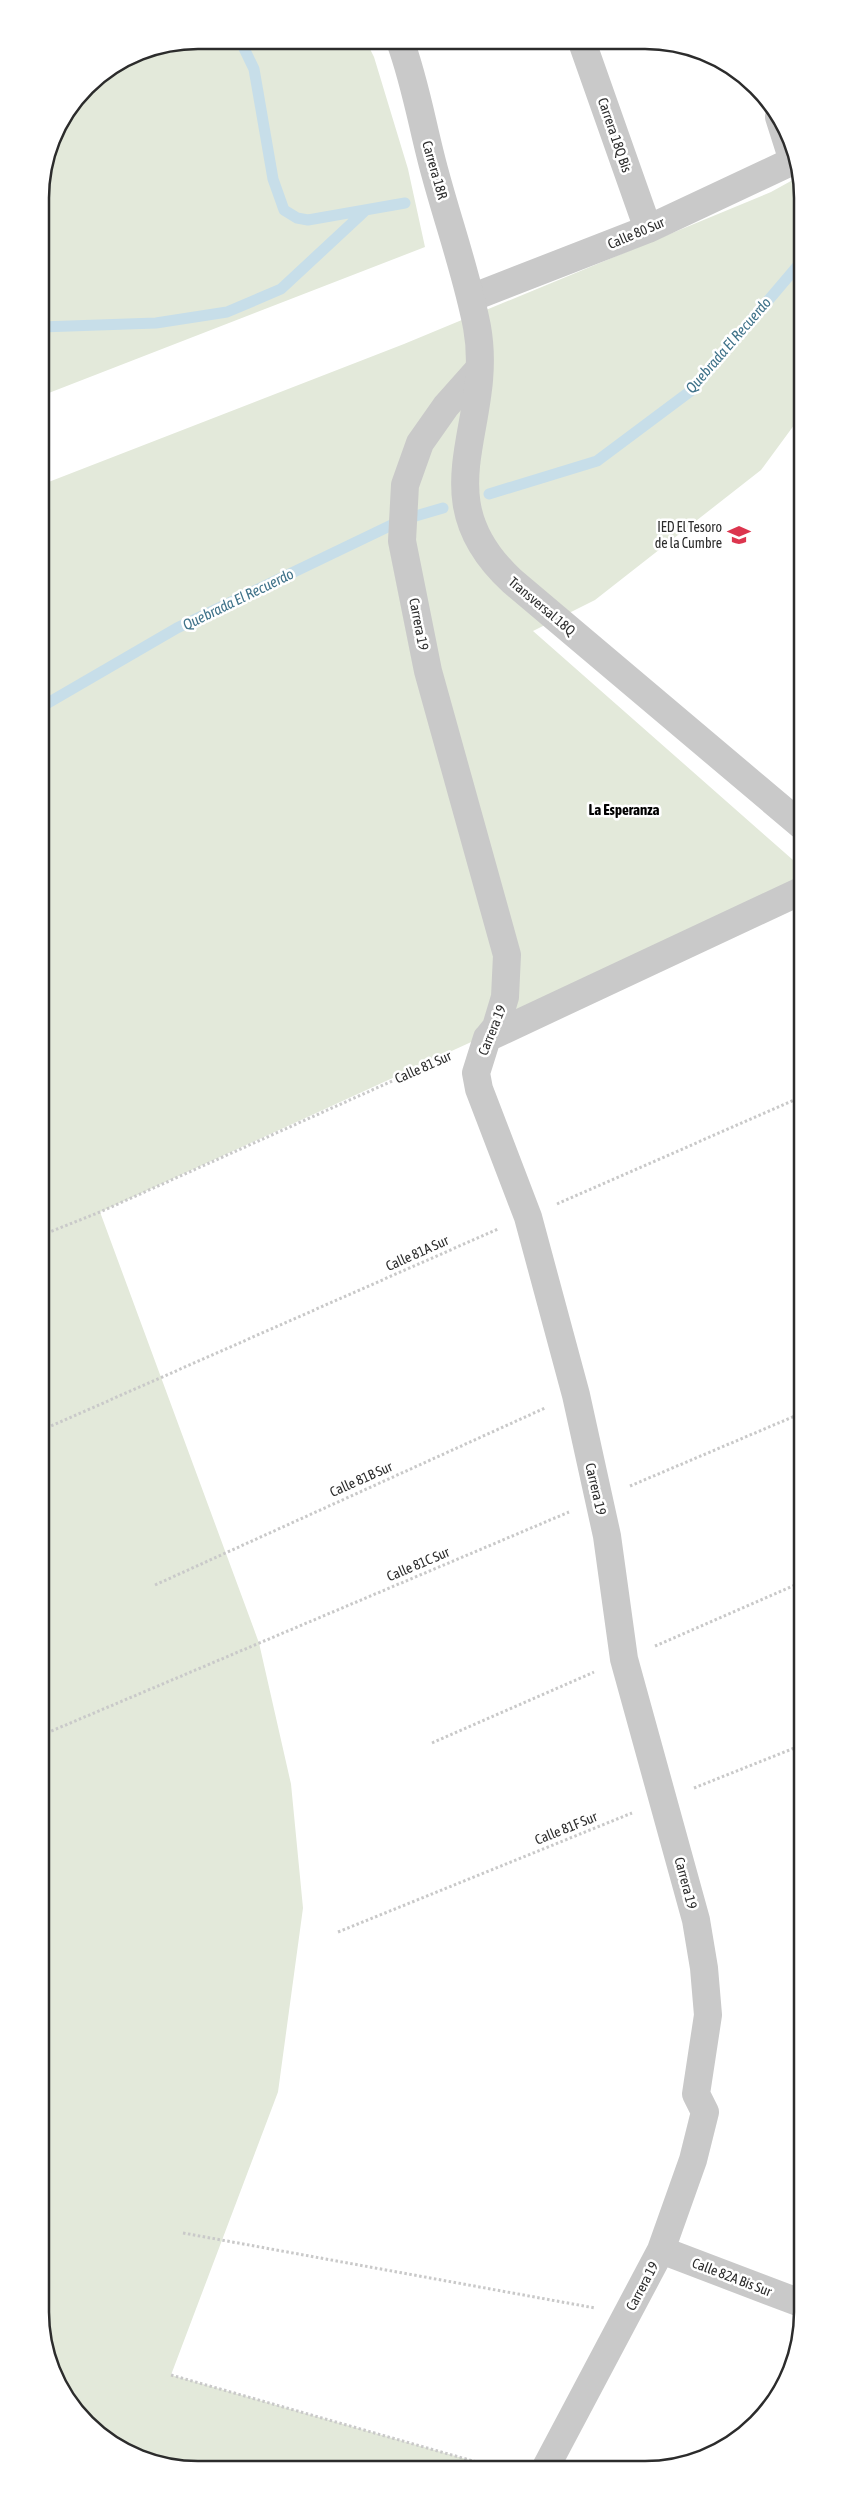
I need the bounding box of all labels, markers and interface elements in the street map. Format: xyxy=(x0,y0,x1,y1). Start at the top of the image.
street label: Carrera 18Q Bis xyxy=(595,96,635,174)
street label: Carrera 18R xyxy=(419,139,451,201)
street label: Calle 80 Sur xyxy=(605,214,668,252)
water label: Quebrada El Recuerdo xyxy=(682,294,774,396)
place label: IED El Tesoro de la Cumbre xyxy=(655,519,722,551)
school or university icon: IED El Tesoro de la Cumbre xyxy=(726,522,752,548)
water label: Quebrada El Recuerdo xyxy=(180,565,296,633)
street label: Transversal 18Q xyxy=(505,574,579,639)
street label: Carrera 19 xyxy=(406,597,432,651)
district label: La Esperanza xyxy=(588,801,660,818)
street label: Carrera 19 xyxy=(475,1002,509,1058)
street label: Calle 81 Sur xyxy=(392,1047,455,1087)
street label: Calle 81A Sur xyxy=(383,1232,452,1274)
street label: Calle 81B Sur xyxy=(327,1458,396,1500)
street label: Carrera 19 xyxy=(582,1461,610,1517)
street label: Calle 81C Sur xyxy=(384,1543,453,1584)
street label: Calle 81F Sur xyxy=(532,1808,600,1848)
street label: Carrera 19 xyxy=(671,1855,701,1911)
street label: Calle 82A Bis Sur xyxy=(690,2255,775,2300)
street label: Carrera 19 xyxy=(623,2259,661,2313)

